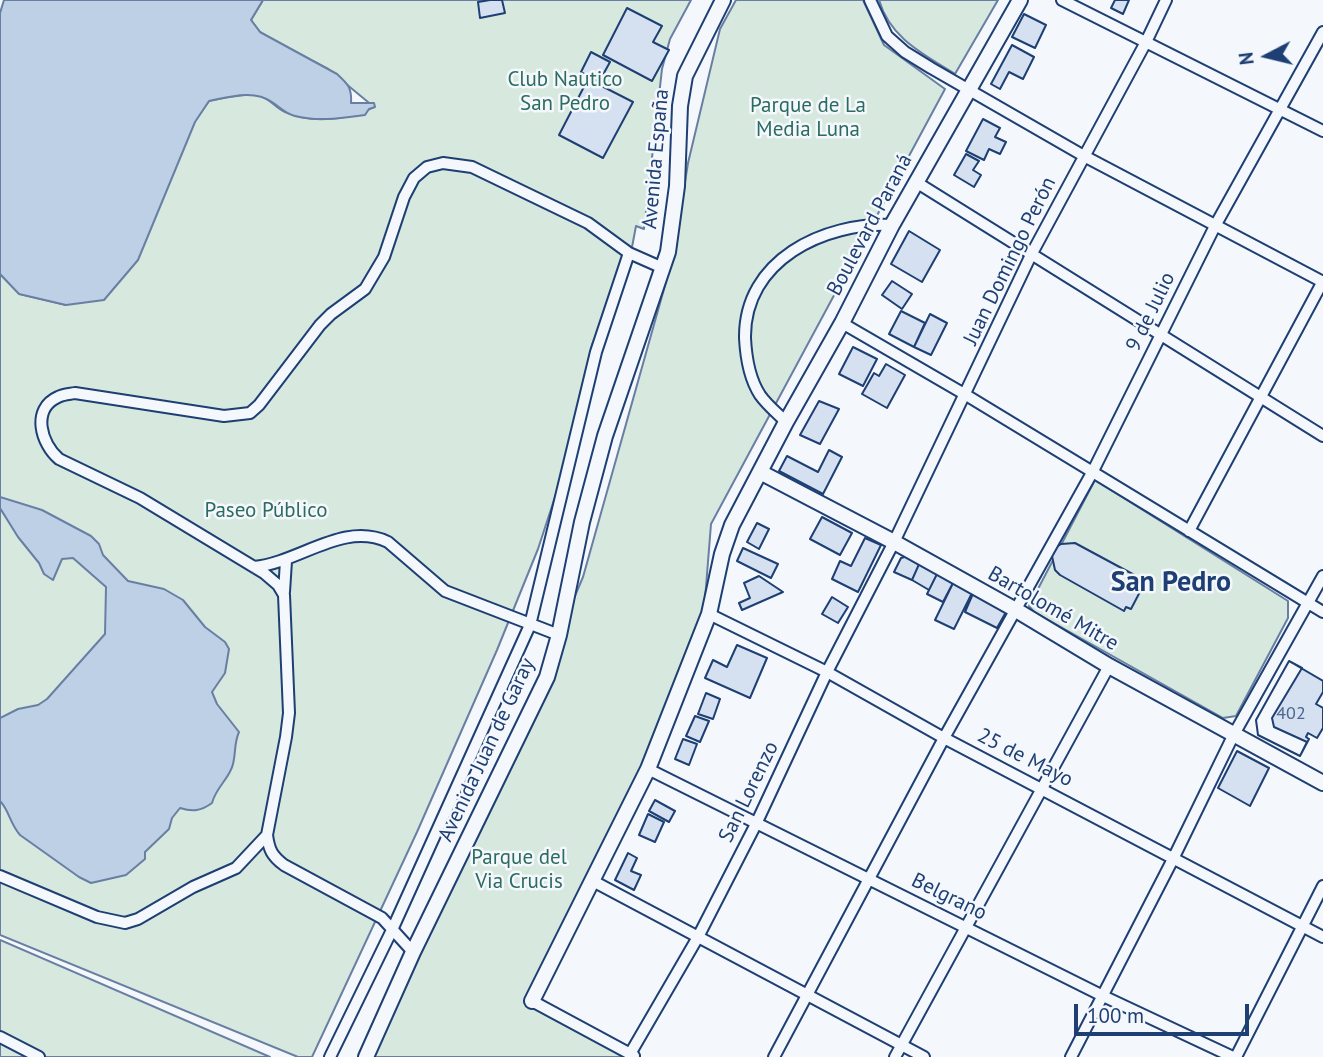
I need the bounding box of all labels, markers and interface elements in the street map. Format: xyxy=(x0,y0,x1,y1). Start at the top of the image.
north arrow xyxy=(1232,21,1302,91)
text: N xyxy=(1233,51,1259,66)
park label: Club Nautico San Pedro xyxy=(507,67,623,117)
street label: Avenida España xyxy=(637,88,675,230)
park label: Parque de La Media Luna xyxy=(750,93,866,143)
street label: Boulevard Paraná xyxy=(822,150,918,300)
street label: Juan Domingo Perón xyxy=(958,173,1062,349)
street label: 9 de Julio xyxy=(1121,268,1181,356)
park label: Paseo Público xyxy=(204,498,328,524)
street label: Bartolomé Mitre xyxy=(983,561,1123,657)
district label: San Pedro xyxy=(1111,566,1231,600)
street label: Avenida Juan de Garay xyxy=(433,654,541,846)
house number: 402 xyxy=(1276,703,1306,725)
street label: 25 de Mayo xyxy=(973,723,1077,793)
street label: San Lorenzo xyxy=(714,737,784,847)
park label: Parque del Via Crucis xyxy=(471,845,567,895)
street label: Belgrano xyxy=(907,868,991,926)
scale bar xyxy=(1078,990,1253,1034)
text: 100 m xyxy=(1087,1002,1144,1029)

